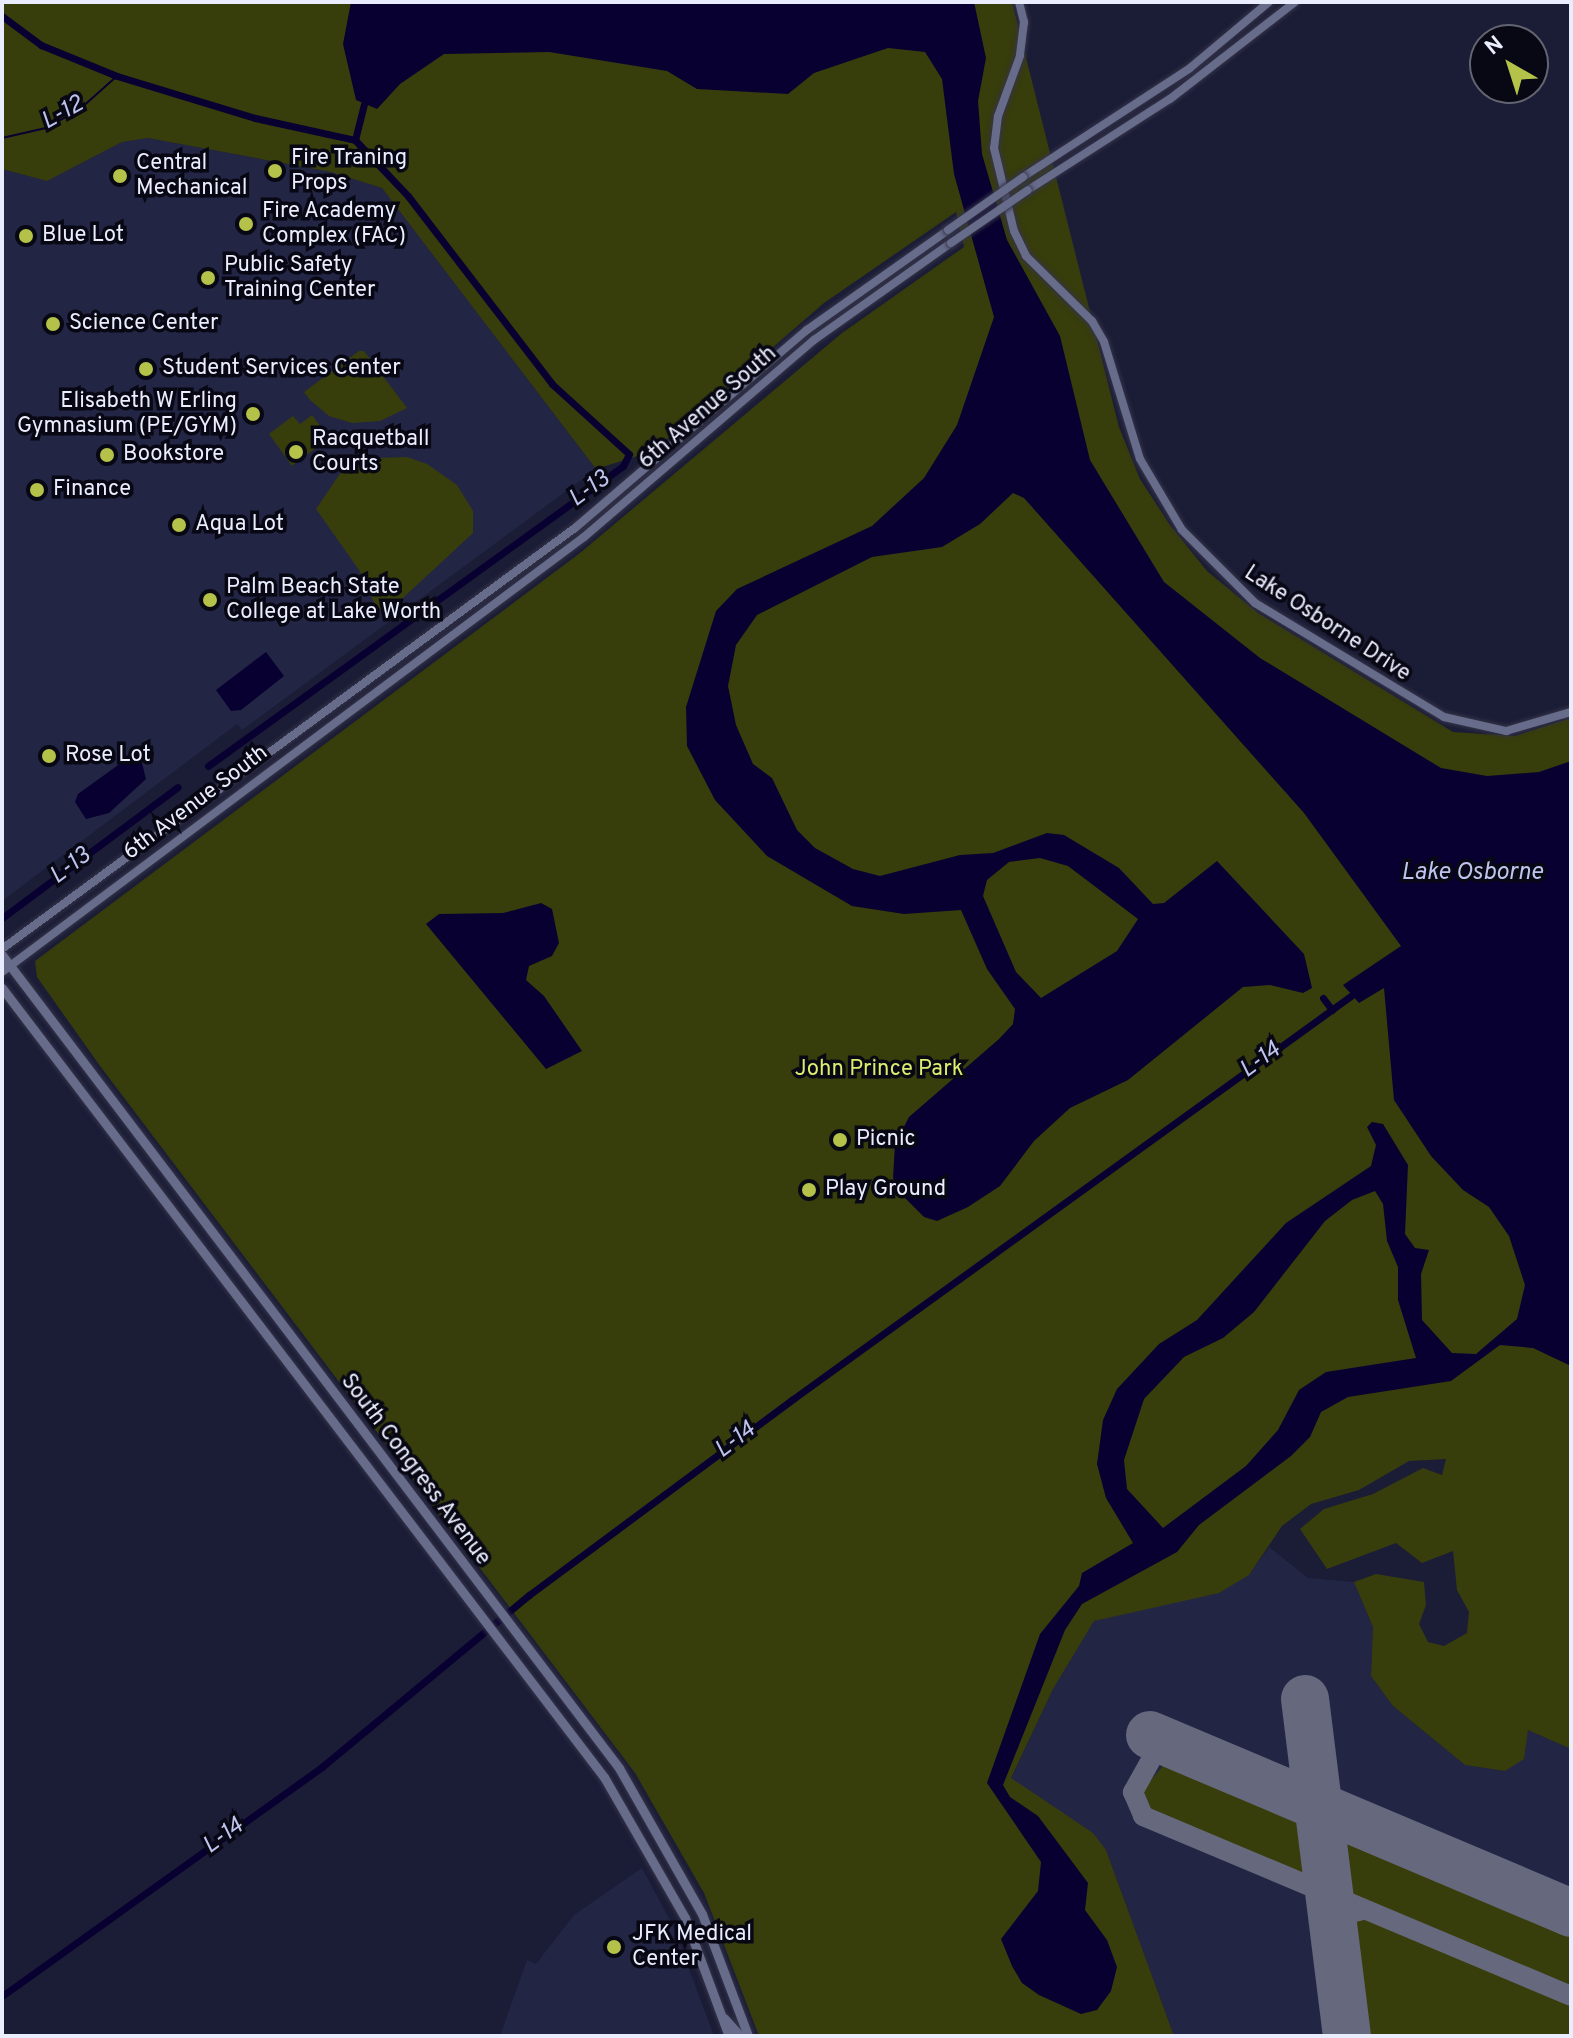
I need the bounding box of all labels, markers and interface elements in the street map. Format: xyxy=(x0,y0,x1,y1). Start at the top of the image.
north arrow xyxy=(1469,24,1549,104)
text: N xyxy=(1480,31,1509,62)
water label: L-12 xyxy=(37,91,89,137)
place label: Fire Traning Props xyxy=(291,145,408,196)
place label: Central Mechanical xyxy=(136,150,247,202)
marker: Fire Traning Props xyxy=(266,162,284,180)
marker: Central Mechanical xyxy=(111,167,129,185)
place label: Fire Academy Complex (FAC) xyxy=(262,198,406,250)
marker: Fire Academy Complex (FAC) xyxy=(237,215,255,233)
place label: Blue Lot xyxy=(42,223,124,249)
marker: Blue Lot xyxy=(17,227,35,245)
place label: Public Safety Training Center xyxy=(224,252,376,304)
marker: Public Safety Training Center xyxy=(199,269,217,287)
place label: Science Center xyxy=(69,311,218,337)
marker: Science Center xyxy=(44,315,62,333)
street label: 6th Avenue South xyxy=(633,341,783,475)
place label: Student Services Center xyxy=(162,356,401,382)
marker: Student Services Center xyxy=(137,360,155,378)
place label: Elisabeth W Erling Gymnasium (PE/GYM) xyxy=(17,388,237,440)
marker: Elisabeth W Erling Gymnasium (PE/GYM) xyxy=(244,405,262,423)
place label: Racquetball Courts xyxy=(312,426,429,478)
place label: Bookstore xyxy=(123,442,224,468)
marker: Racquetball Courts xyxy=(287,443,305,461)
marker: Bookstore xyxy=(98,446,116,464)
water label: L-13 xyxy=(564,466,616,514)
place label: Finance xyxy=(53,477,131,503)
marker: Finance xyxy=(28,481,46,499)
place label: Aqua Lot xyxy=(195,512,284,538)
marker: Aqua Lot xyxy=(170,516,188,534)
street label: Lake Osborne Drive xyxy=(1239,560,1415,688)
place label: Palm Beach State College at Lake Worth xyxy=(226,574,442,626)
marker: Palm Beach State College at Lake Worth xyxy=(201,591,219,609)
street label: 6th Avenue South xyxy=(118,740,274,866)
place label: Rose Lot xyxy=(65,743,151,769)
marker: Rose Lot xyxy=(40,747,58,765)
water label: L-13 xyxy=(45,842,97,892)
water label: Lake Osborne xyxy=(1401,860,1543,888)
water label: L-14 xyxy=(1235,1037,1287,1085)
park label: John Prince Park xyxy=(795,1057,963,1083)
place label: Picnic xyxy=(856,1127,915,1153)
marker: Picnic xyxy=(831,1131,849,1149)
place label: Play Ground xyxy=(825,1177,946,1203)
marker: Play Ground xyxy=(800,1181,818,1199)
street label: South Congress Avenue xyxy=(334,1369,496,1571)
water label: L-14 xyxy=(710,1416,762,1466)
water label: L-14 xyxy=(198,1813,250,1861)
place label: JFK Medical Center xyxy=(632,1921,752,1972)
marker: JFK Medical Center xyxy=(603,1936,625,1958)

